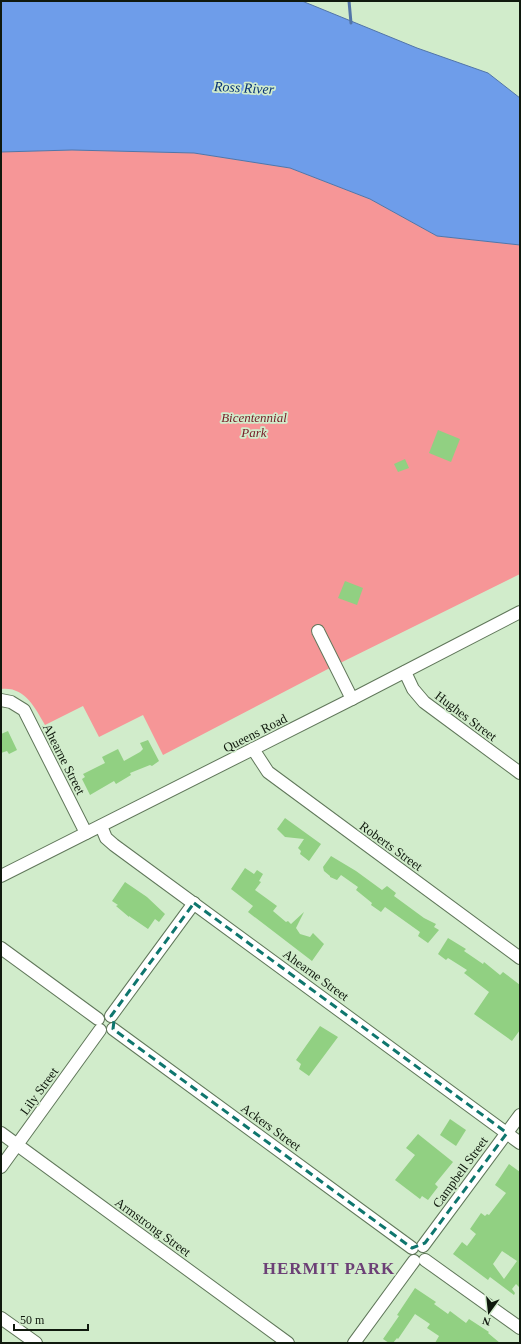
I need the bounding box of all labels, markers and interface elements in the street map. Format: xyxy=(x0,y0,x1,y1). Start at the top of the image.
water label: Ross River xyxy=(213,79,275,97)
park label: Bicentennial Park xyxy=(221,410,287,440)
street label: Hughes Street xyxy=(432,688,500,744)
street label: Queens Road xyxy=(221,710,290,756)
street label: Ahearne Street xyxy=(40,721,88,797)
street label: Roberts Street xyxy=(357,818,426,874)
street label: Ahearne Street xyxy=(280,946,352,1004)
street label: Lily Street xyxy=(17,1064,62,1118)
street label: Ackers Street xyxy=(238,1100,304,1154)
street label: Campbell Street xyxy=(429,1133,491,1210)
street label: Armstrong Street xyxy=(112,1195,194,1260)
district label: HERMIT PARK xyxy=(263,1259,395,1278)
north arrow xyxy=(469,1292,509,1332)
scale bar xyxy=(14,1306,88,1332)
text: 50 m xyxy=(20,1313,45,1327)
text: N xyxy=(481,1315,492,1328)

